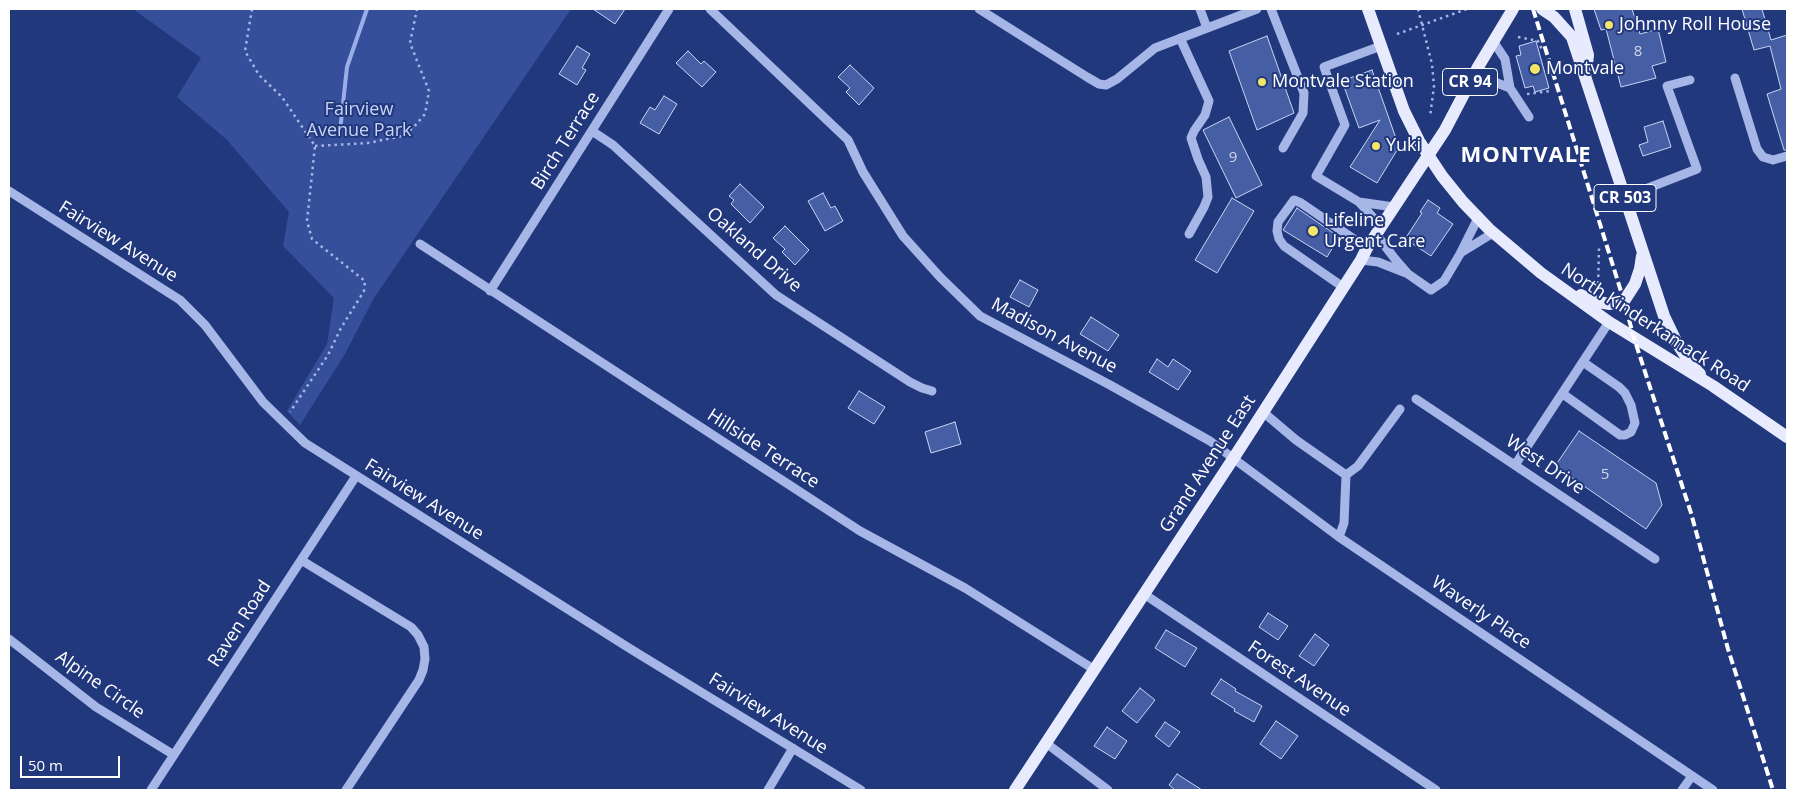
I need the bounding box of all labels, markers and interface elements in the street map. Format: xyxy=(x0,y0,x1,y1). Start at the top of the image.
place label: Johnny Roll House xyxy=(1619,14,1771,36)
marker: Johnny Roll House xyxy=(1603,19,1615,31)
house number: 8 xyxy=(1634,43,1642,61)
place label: Montvale xyxy=(1546,58,1624,80)
marker: Montvale xyxy=(1528,62,1542,76)
road number: CR 94 xyxy=(1442,68,1498,95)
place label: Montvale Station xyxy=(1272,71,1414,93)
marker: Montvale Station xyxy=(1256,76,1268,88)
street label: Birch Terrace xyxy=(527,88,605,194)
park label: Fairview Avenue Park xyxy=(307,99,411,142)
place label: Yuki xyxy=(1386,135,1421,157)
marker: Yuki xyxy=(1370,140,1382,152)
district label: MONTVALE xyxy=(1459,143,1593,169)
house number: 9 xyxy=(1229,149,1237,167)
road number: CR 503 xyxy=(1594,184,1656,212)
street label: Fairview Avenue xyxy=(55,197,181,287)
street label: Oakland Drive xyxy=(702,203,806,297)
place label: Lifeline Urgent Care xyxy=(1324,210,1425,252)
marker: Lifeline Urgent Care xyxy=(1306,224,1320,238)
street label: North Kinderkamack Road xyxy=(1557,259,1753,397)
street label: Madison Avenue xyxy=(987,294,1121,378)
street label: Grand Avenue East xyxy=(1156,391,1260,537)
street label: Hillside Terrace xyxy=(703,405,823,493)
street label: West Drive xyxy=(1501,431,1589,499)
street label: Fairview Avenue xyxy=(361,455,487,545)
house number: 5 xyxy=(1601,466,1609,484)
street label: Waverly Place xyxy=(1427,572,1535,654)
street label: Raven Road xyxy=(204,577,276,671)
street label: Forest Avenue xyxy=(1243,637,1355,721)
street label: Alpine Circle xyxy=(51,646,149,724)
street label: Fairview Avenue xyxy=(705,669,831,759)
scale bar xyxy=(22,746,122,778)
text: 50 m xyxy=(28,755,63,775)

